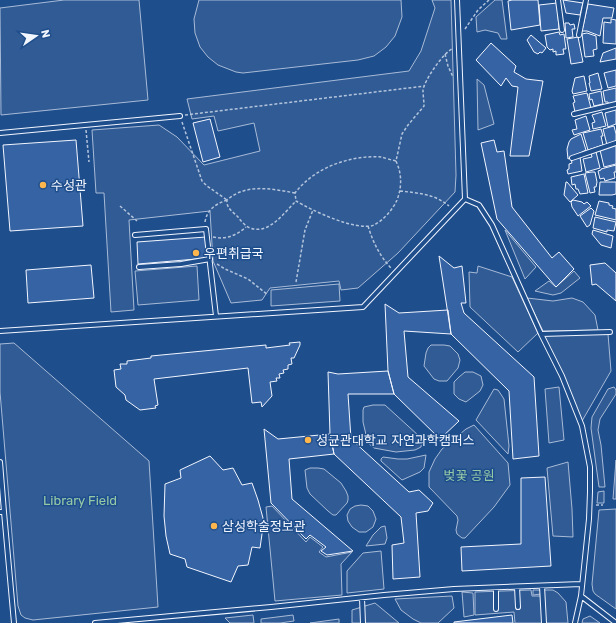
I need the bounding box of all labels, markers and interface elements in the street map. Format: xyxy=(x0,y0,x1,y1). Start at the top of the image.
north arrow xyxy=(16,16,56,56)
text: N xyxy=(38,29,52,39)
place label: 수성관 xyxy=(51,178,87,193)
marker: 수성관 xyxy=(38,180,48,190)
place label: 우편취급국 xyxy=(204,246,264,261)
marker: 우편취급국 xyxy=(191,248,201,258)
place label: 성균관대학교 자연과학캠퍼스 xyxy=(316,433,475,448)
marker: 성균관대학교 자연과학캠퍼스 xyxy=(303,435,313,445)
park label: 벚꽃 공원 xyxy=(443,468,495,483)
park label: Library Field xyxy=(43,493,117,508)
place label: 삼성학술정보관 xyxy=(222,519,306,534)
marker: 삼성학술정보관 xyxy=(209,521,219,531)

